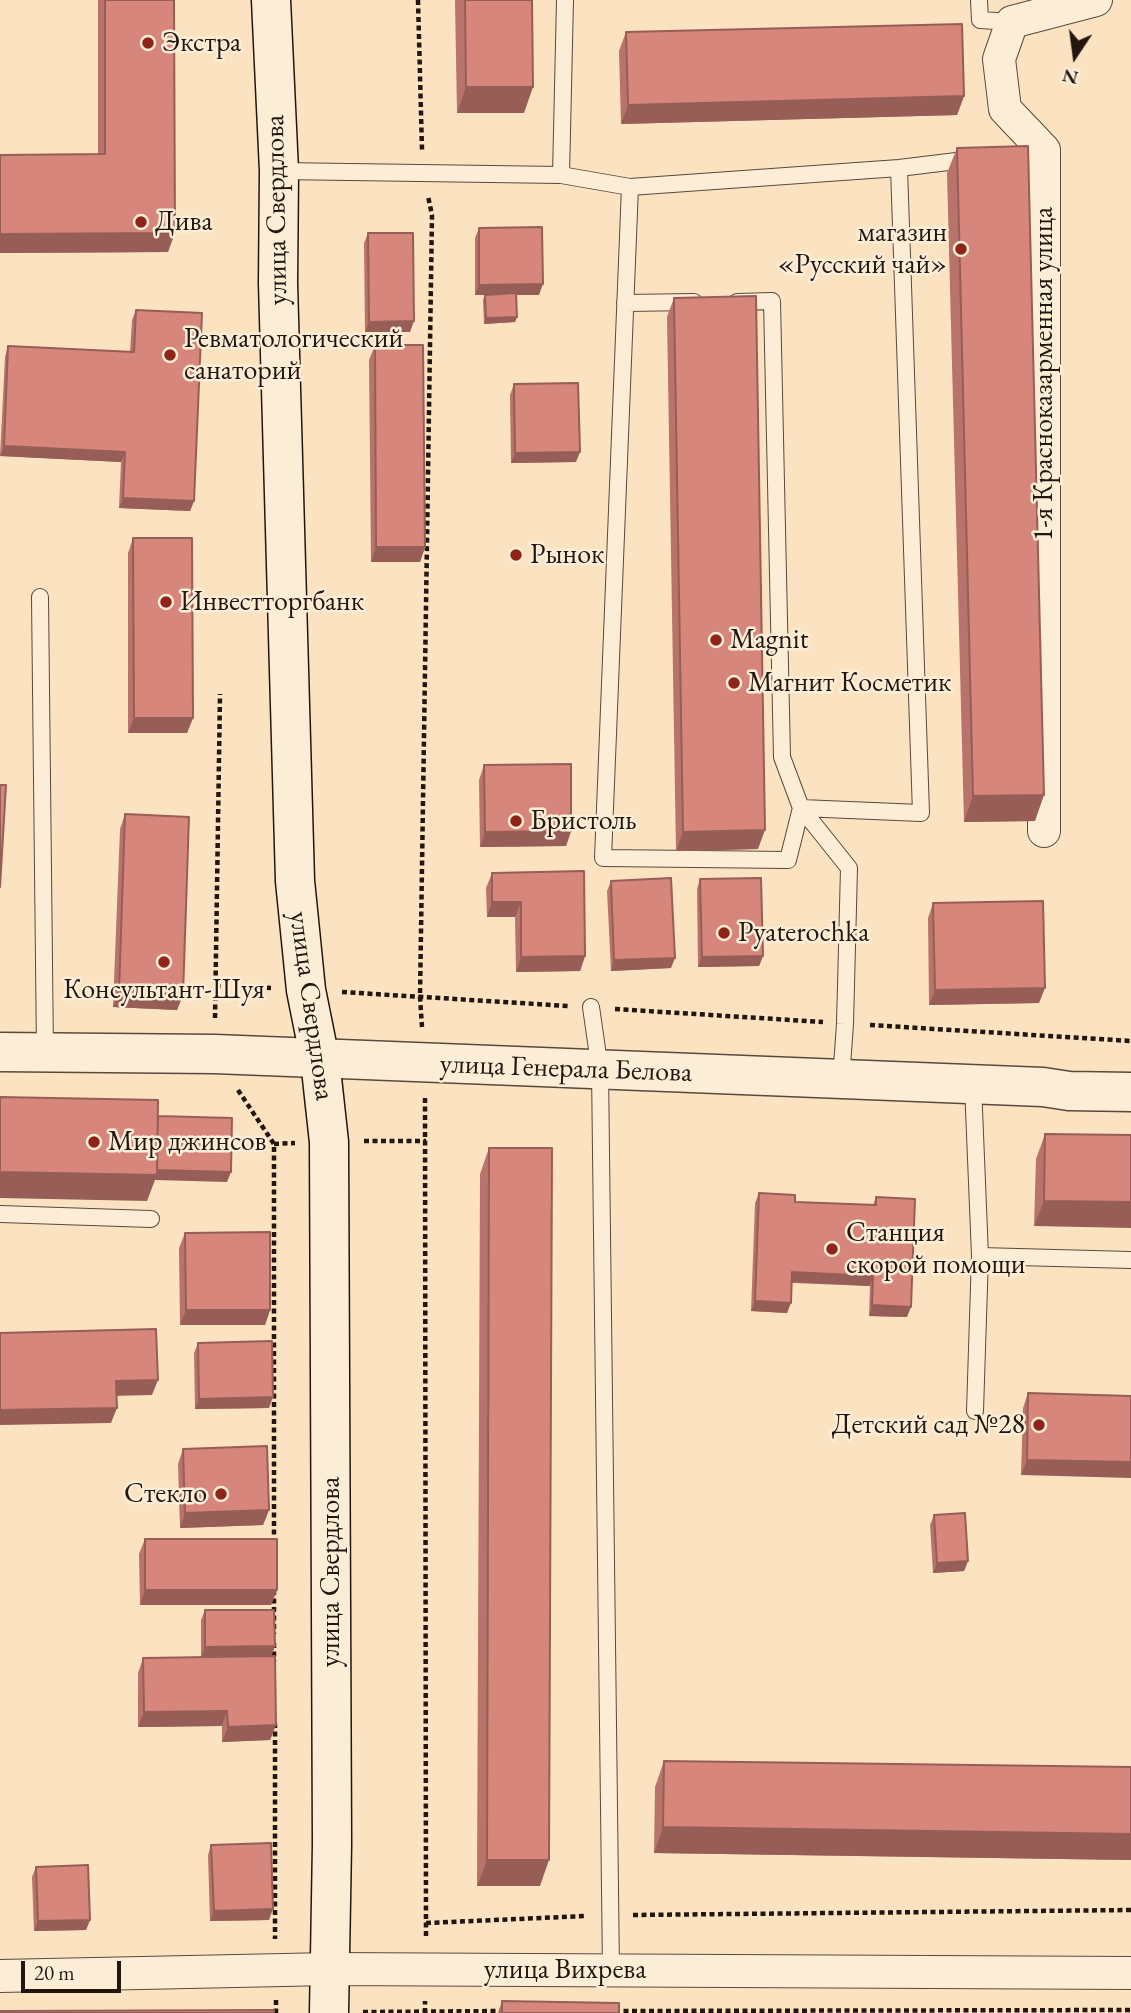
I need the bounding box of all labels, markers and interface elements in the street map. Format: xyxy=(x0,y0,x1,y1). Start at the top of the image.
north arrow xyxy=(1040,21,1110,91)
place label: Экстра xyxy=(162,26,241,60)
marker: Экстра xyxy=(140,35,156,51)
text: N xyxy=(1060,63,1080,91)
street label: улица Свердлова xyxy=(259,114,295,306)
place label: Дива xyxy=(155,205,213,239)
street label: 1-я Красноказарменная улица xyxy=(1027,207,1061,541)
marker: Дива xyxy=(133,214,149,230)
place label: магазин «Русский чай» xyxy=(778,216,947,282)
marker: магазин «Русский чай» xyxy=(953,241,969,257)
place label: Ревматологический санаторий xyxy=(184,322,403,388)
marker: Ревматологический санаторий xyxy=(162,347,178,363)
place label: Рынок xyxy=(530,538,604,572)
marker: Рынок xyxy=(508,547,524,563)
place label: Инвестторгбанк xyxy=(180,585,364,619)
marker: Инвестторгбанк xyxy=(158,594,174,610)
place label: Magnit xyxy=(730,623,808,657)
marker: Magnit xyxy=(708,632,724,648)
place label: Магнит Косметик xyxy=(748,666,951,700)
marker: Магнит Косметик xyxy=(726,675,742,691)
place label: Бристоль xyxy=(530,804,637,838)
marker: Бристоль xyxy=(508,813,524,829)
street label: улица Свердлова xyxy=(281,909,341,1103)
place label: Pyaterochka xyxy=(738,916,870,950)
marker: Pyaterochka xyxy=(716,925,732,941)
marker: Консультант-Шуя xyxy=(156,954,172,970)
place label: Консультант-Шуя xyxy=(63,973,265,1007)
street label: улица Генерала Белова xyxy=(439,1048,693,1090)
place label: Мир джинсов xyxy=(108,1125,266,1159)
marker: Мир джинсов xyxy=(86,1134,102,1150)
place label: Станция скорой помощи xyxy=(846,1216,1026,1282)
marker: Станция скорой помощи xyxy=(824,1241,840,1257)
place label: Детский сад №28 xyxy=(832,1408,1025,1442)
marker: Детский сад №28 xyxy=(1031,1417,1047,1433)
place label: Стекло xyxy=(124,1477,207,1511)
street label: улица Свердлова xyxy=(314,1477,348,1667)
marker: Стекло xyxy=(213,1486,229,1502)
scale bar xyxy=(24,1946,124,1990)
street label: улица Вихрева xyxy=(484,1953,646,1987)
text: 20 m xyxy=(34,1959,75,1986)

